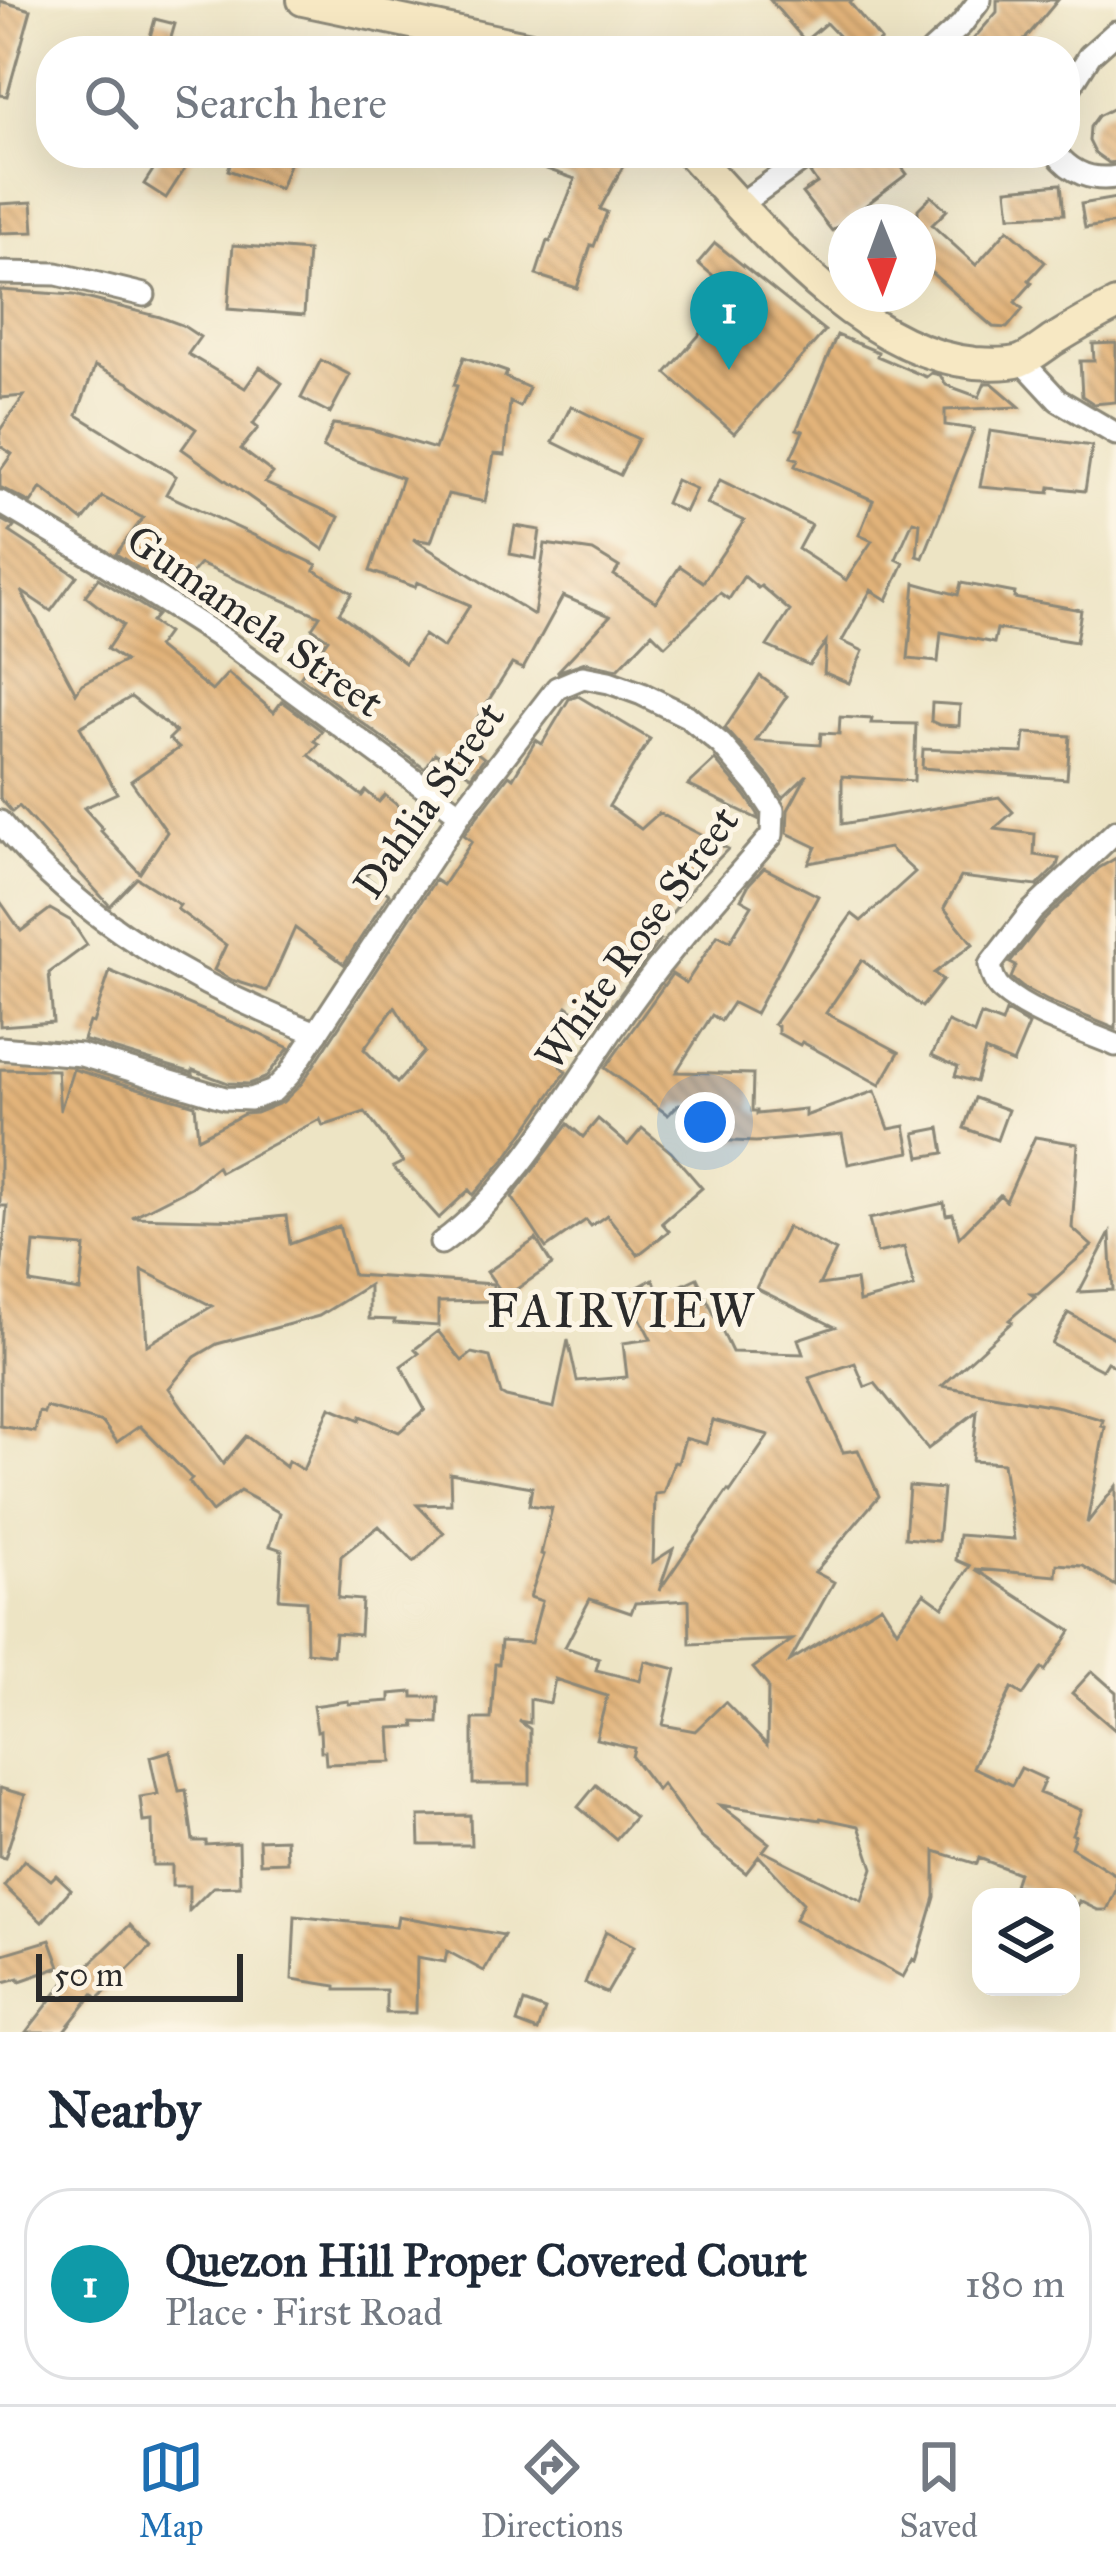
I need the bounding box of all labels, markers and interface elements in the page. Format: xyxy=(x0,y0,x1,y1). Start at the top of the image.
search box xyxy=(36,36,1080,168)
icon: search xyxy=(78,69,144,135)
text: Search here xyxy=(174,75,387,130)
north arrow xyxy=(828,204,936,312)
pin: 1 xyxy=(690,271,768,370)
street label: Gumamela Street xyxy=(117,513,393,729)
street label: Dahlia Street xyxy=(342,691,516,908)
street label: White Rose Street xyxy=(524,796,750,1080)
your location xyxy=(675,1092,735,1152)
district label: FAIRVIEW xyxy=(487,1281,757,1340)
map controls xyxy=(972,1888,1080,1996)
button: layers xyxy=(972,1888,1080,1996)
scale bar xyxy=(36,1948,243,2001)
text: 50 m xyxy=(54,1955,123,1995)
text: Nearby xyxy=(48,2079,200,2141)
text: Quezon Hill Proper Covered Court xyxy=(165,2233,807,2288)
text: 1 xyxy=(82,2260,98,2308)
text: 180 m xyxy=(965,2260,1065,2308)
text: Place · First Road xyxy=(165,2288,443,2336)
tab: Map xyxy=(138,2434,204,2546)
tab: Directions xyxy=(481,2434,623,2546)
tab: Saved xyxy=(899,2434,978,2546)

